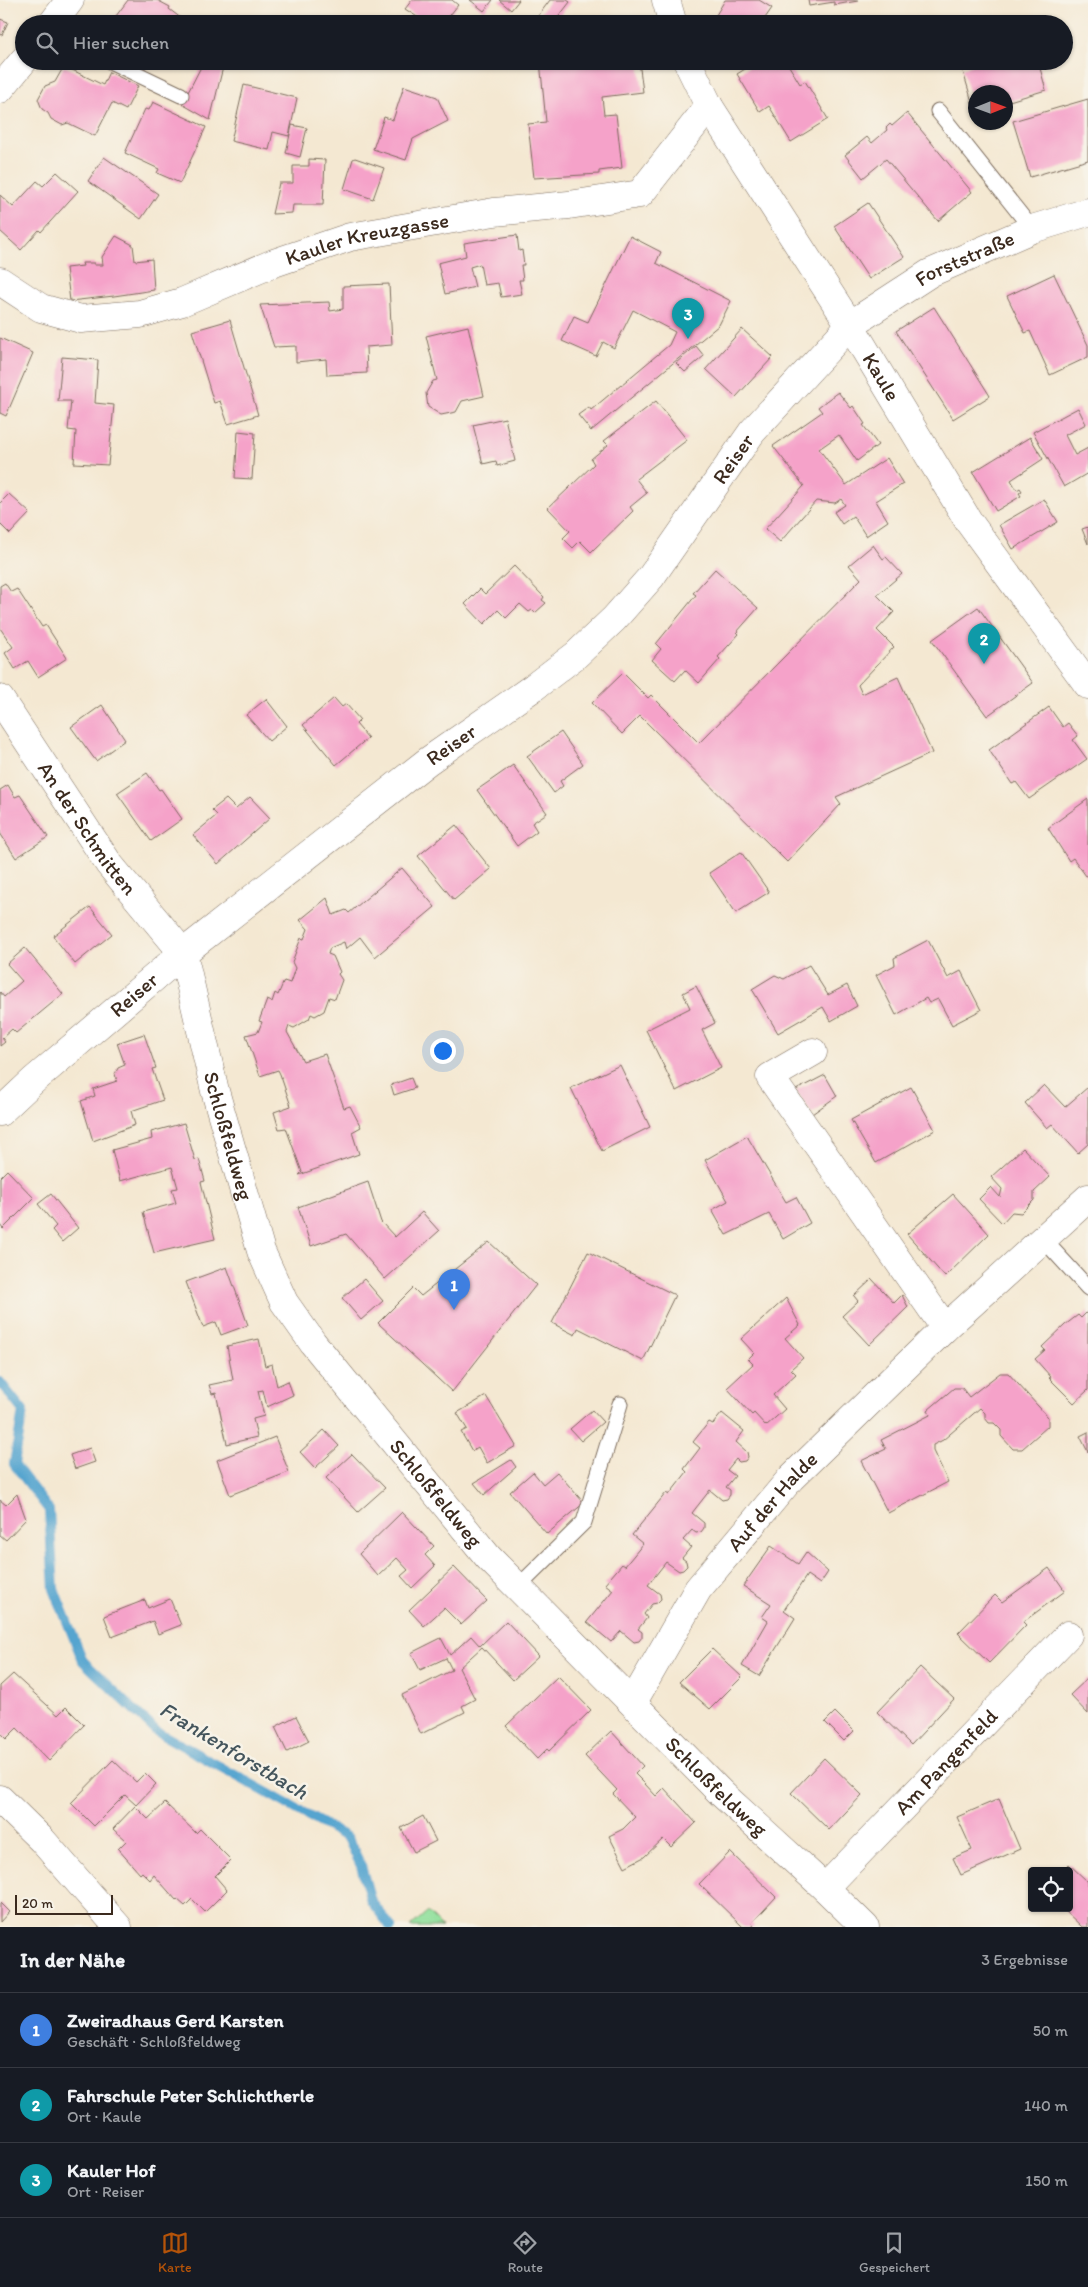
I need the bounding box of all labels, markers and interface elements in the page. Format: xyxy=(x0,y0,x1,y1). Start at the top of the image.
search box xyxy=(15,15,1073,70)
icon: search xyxy=(33,29,61,57)
text: Hier suchen xyxy=(73,31,169,54)
north arrow xyxy=(968,85,1013,130)
street label: Kauler Kreuzgasse xyxy=(282,207,451,270)
street label: Forststraße xyxy=(910,225,1018,291)
pin: 3 xyxy=(672,298,704,339)
street label: Kaule xyxy=(858,348,906,405)
street label: Reiser xyxy=(707,429,759,489)
pin: 2 xyxy=(968,623,1000,664)
street label: Reiser xyxy=(421,718,481,771)
street label: An der Schmitten xyxy=(33,757,142,900)
street label: Reiser xyxy=(104,967,163,1022)
your location xyxy=(430,1038,456,1064)
street label: Schloßfeldweg xyxy=(199,1069,259,1203)
pin: 1 xyxy=(438,1269,470,1310)
street label: Schloßfeldweg xyxy=(385,1434,488,1552)
street label: Auf der Halde xyxy=(722,1446,822,1557)
water label: Frankenforstbach xyxy=(155,1696,313,1806)
street label: Am Pangenfeld xyxy=(889,1703,1003,1820)
street label: Schloßfeldweg xyxy=(660,1731,773,1841)
map controls xyxy=(1028,1867,1073,1912)
button: locate xyxy=(1028,1867,1073,1912)
scale bar xyxy=(15,1892,112,1915)
text: 20 m xyxy=(22,1895,53,1912)
text: In der Nähe xyxy=(20,1947,125,1972)
text: 3 Ergebnisse xyxy=(981,1950,1068,1969)
text: Zweiradhaus Gerd Karsten xyxy=(67,2009,284,2032)
text: 1 xyxy=(32,2021,40,2040)
text: 50 m xyxy=(1033,2021,1068,2040)
text: Geschäft · Schloßfeldweg xyxy=(67,2032,241,2051)
text: Fahrschule Peter Schlichtherle xyxy=(67,2084,314,2107)
text: 2 xyxy=(32,2096,40,2115)
text: 140 m xyxy=(1024,2096,1068,2115)
text: Ort · Kaule xyxy=(67,2107,142,2126)
text: Kauler Hof xyxy=(67,2159,155,2182)
text: 3 xyxy=(32,2171,40,2190)
text: 150 m xyxy=(1025,2171,1068,2190)
text: Ort · Reiser xyxy=(67,2182,144,2201)
tab: Karte xyxy=(158,2229,192,2276)
tab: Route xyxy=(508,2229,543,2276)
tab: Gespeichert xyxy=(859,2229,930,2276)

